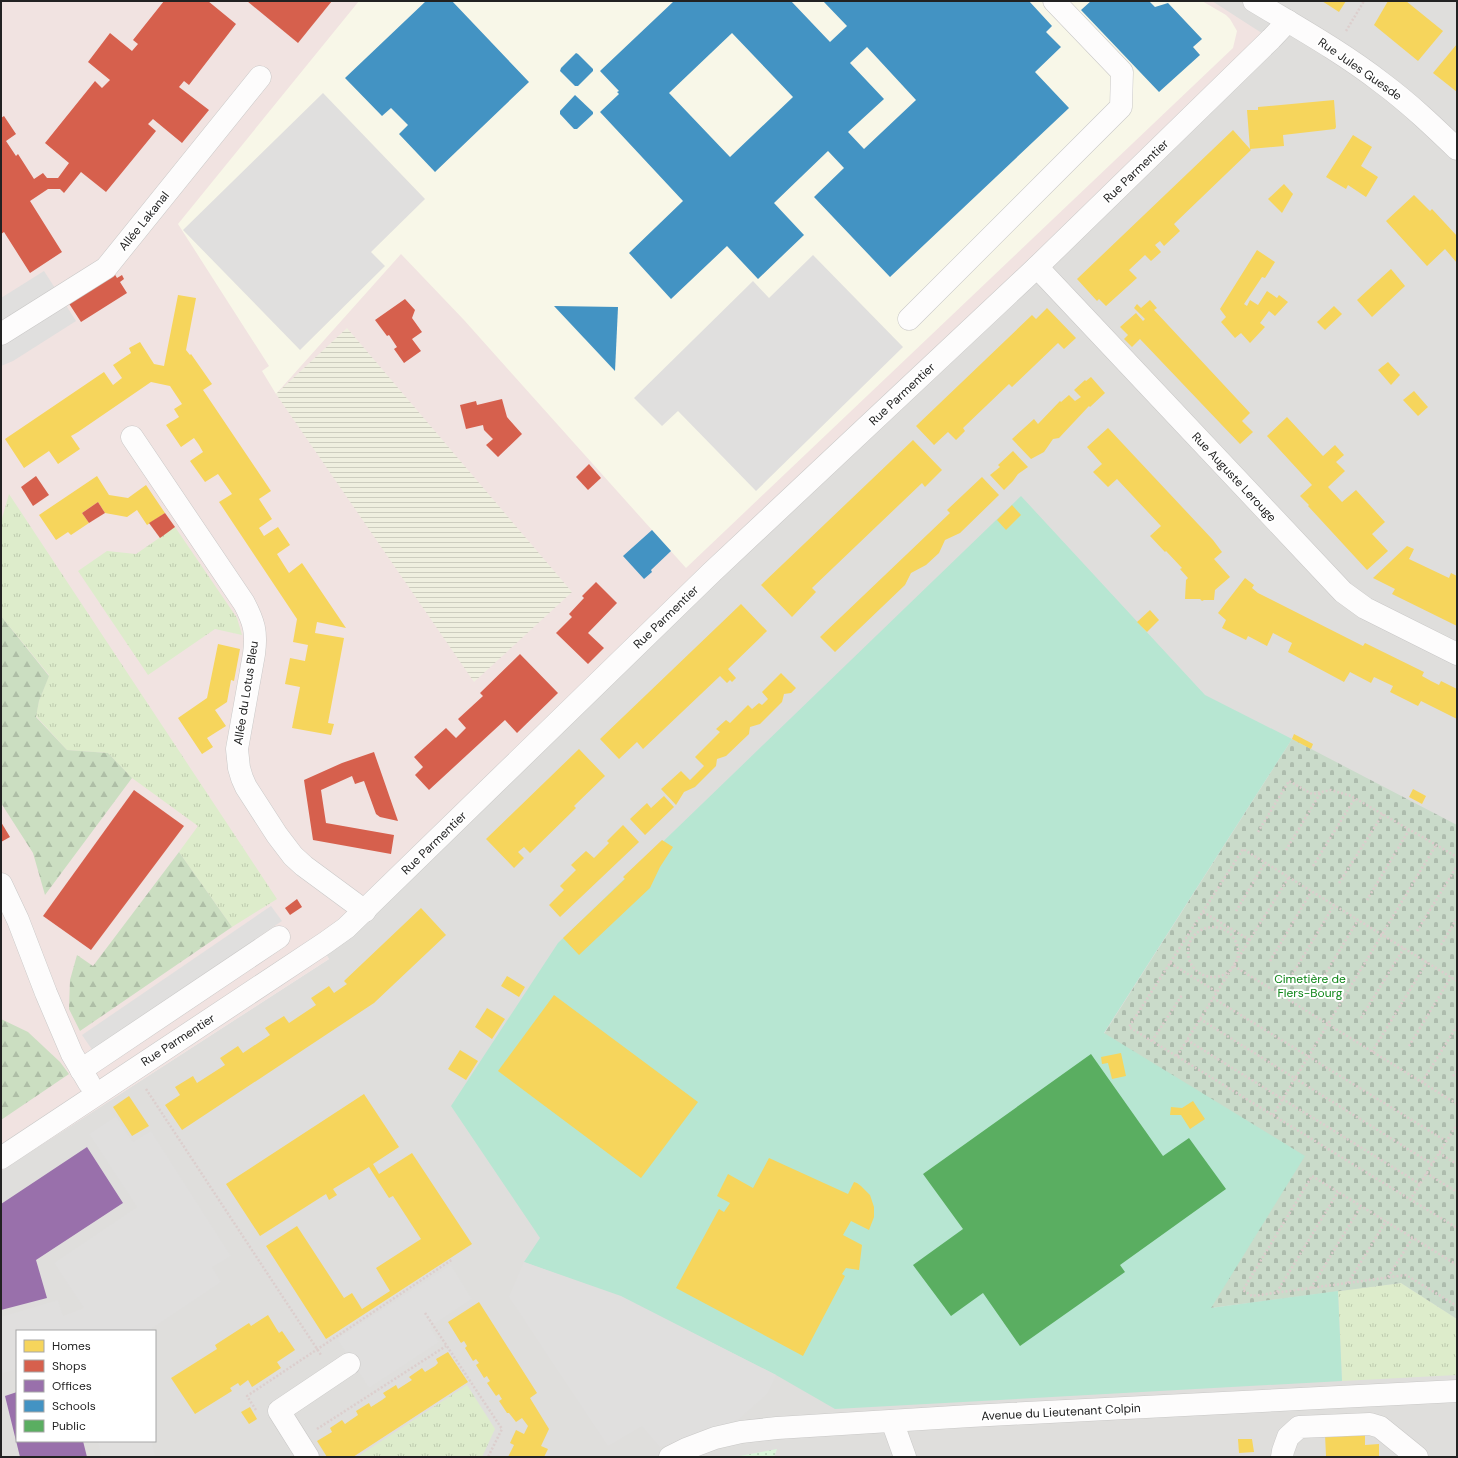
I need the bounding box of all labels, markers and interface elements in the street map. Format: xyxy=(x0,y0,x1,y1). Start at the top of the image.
street label: Rue Jules Guesde xyxy=(1315,34,1405,104)
street label: Rue Parmentier xyxy=(1100,135,1172,206)
street label: Allée Lakanal xyxy=(115,188,173,254)
street label: Rue Parmentier xyxy=(865,359,939,429)
street label: Rue Auguste Lerouge xyxy=(1188,429,1280,525)
street label: Rue Parmentier xyxy=(630,581,702,652)
street label: Allée du Lotus Bleu xyxy=(230,640,262,746)
street label: Rue Parmentier xyxy=(398,807,470,878)
park label: Cimetière de Flers-Bourg xyxy=(1274,971,1346,1001)
street label: Rue Parmentier xyxy=(138,1010,218,1070)
legend xyxy=(16,1330,156,1442)
text: Homes xyxy=(52,1338,91,1354)
text: Shops xyxy=(52,1358,87,1374)
text: Offices xyxy=(52,1378,92,1394)
text: Schools xyxy=(52,1398,96,1414)
street label: Avenue du Lieutenant Colpin xyxy=(981,1400,1141,1424)
text: Public xyxy=(52,1418,86,1434)

